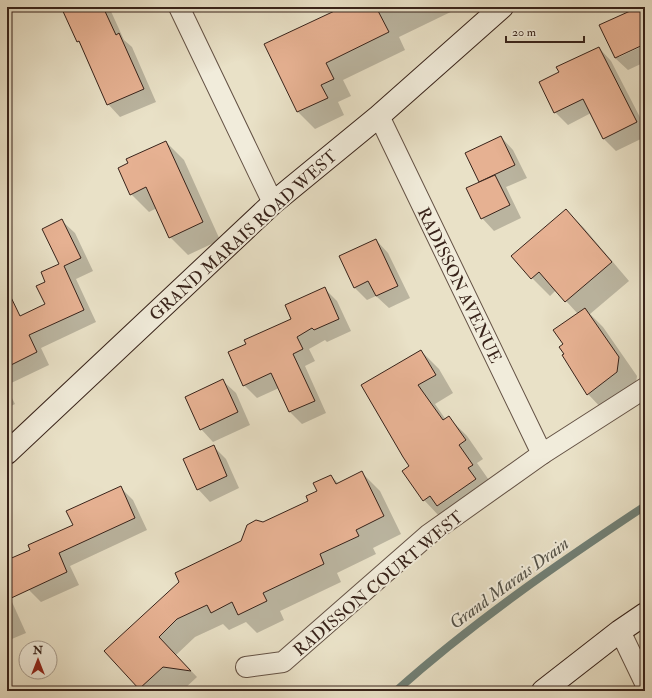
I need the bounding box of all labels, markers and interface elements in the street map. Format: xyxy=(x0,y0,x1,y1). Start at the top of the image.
scale bar xyxy=(506,18,584,44)
text: 20 m xyxy=(512,25,537,40)
street label: GRAND MARAIS ROAD WEST xyxy=(145,145,342,325)
street label: RADISSON AVENUE xyxy=(413,204,506,366)
street label: RADISSON COURT WEST xyxy=(289,506,468,660)
water label: Grand Marais Drain xyxy=(445,532,574,635)
north arrow xyxy=(18,640,58,680)
text: N xyxy=(32,644,44,657)

